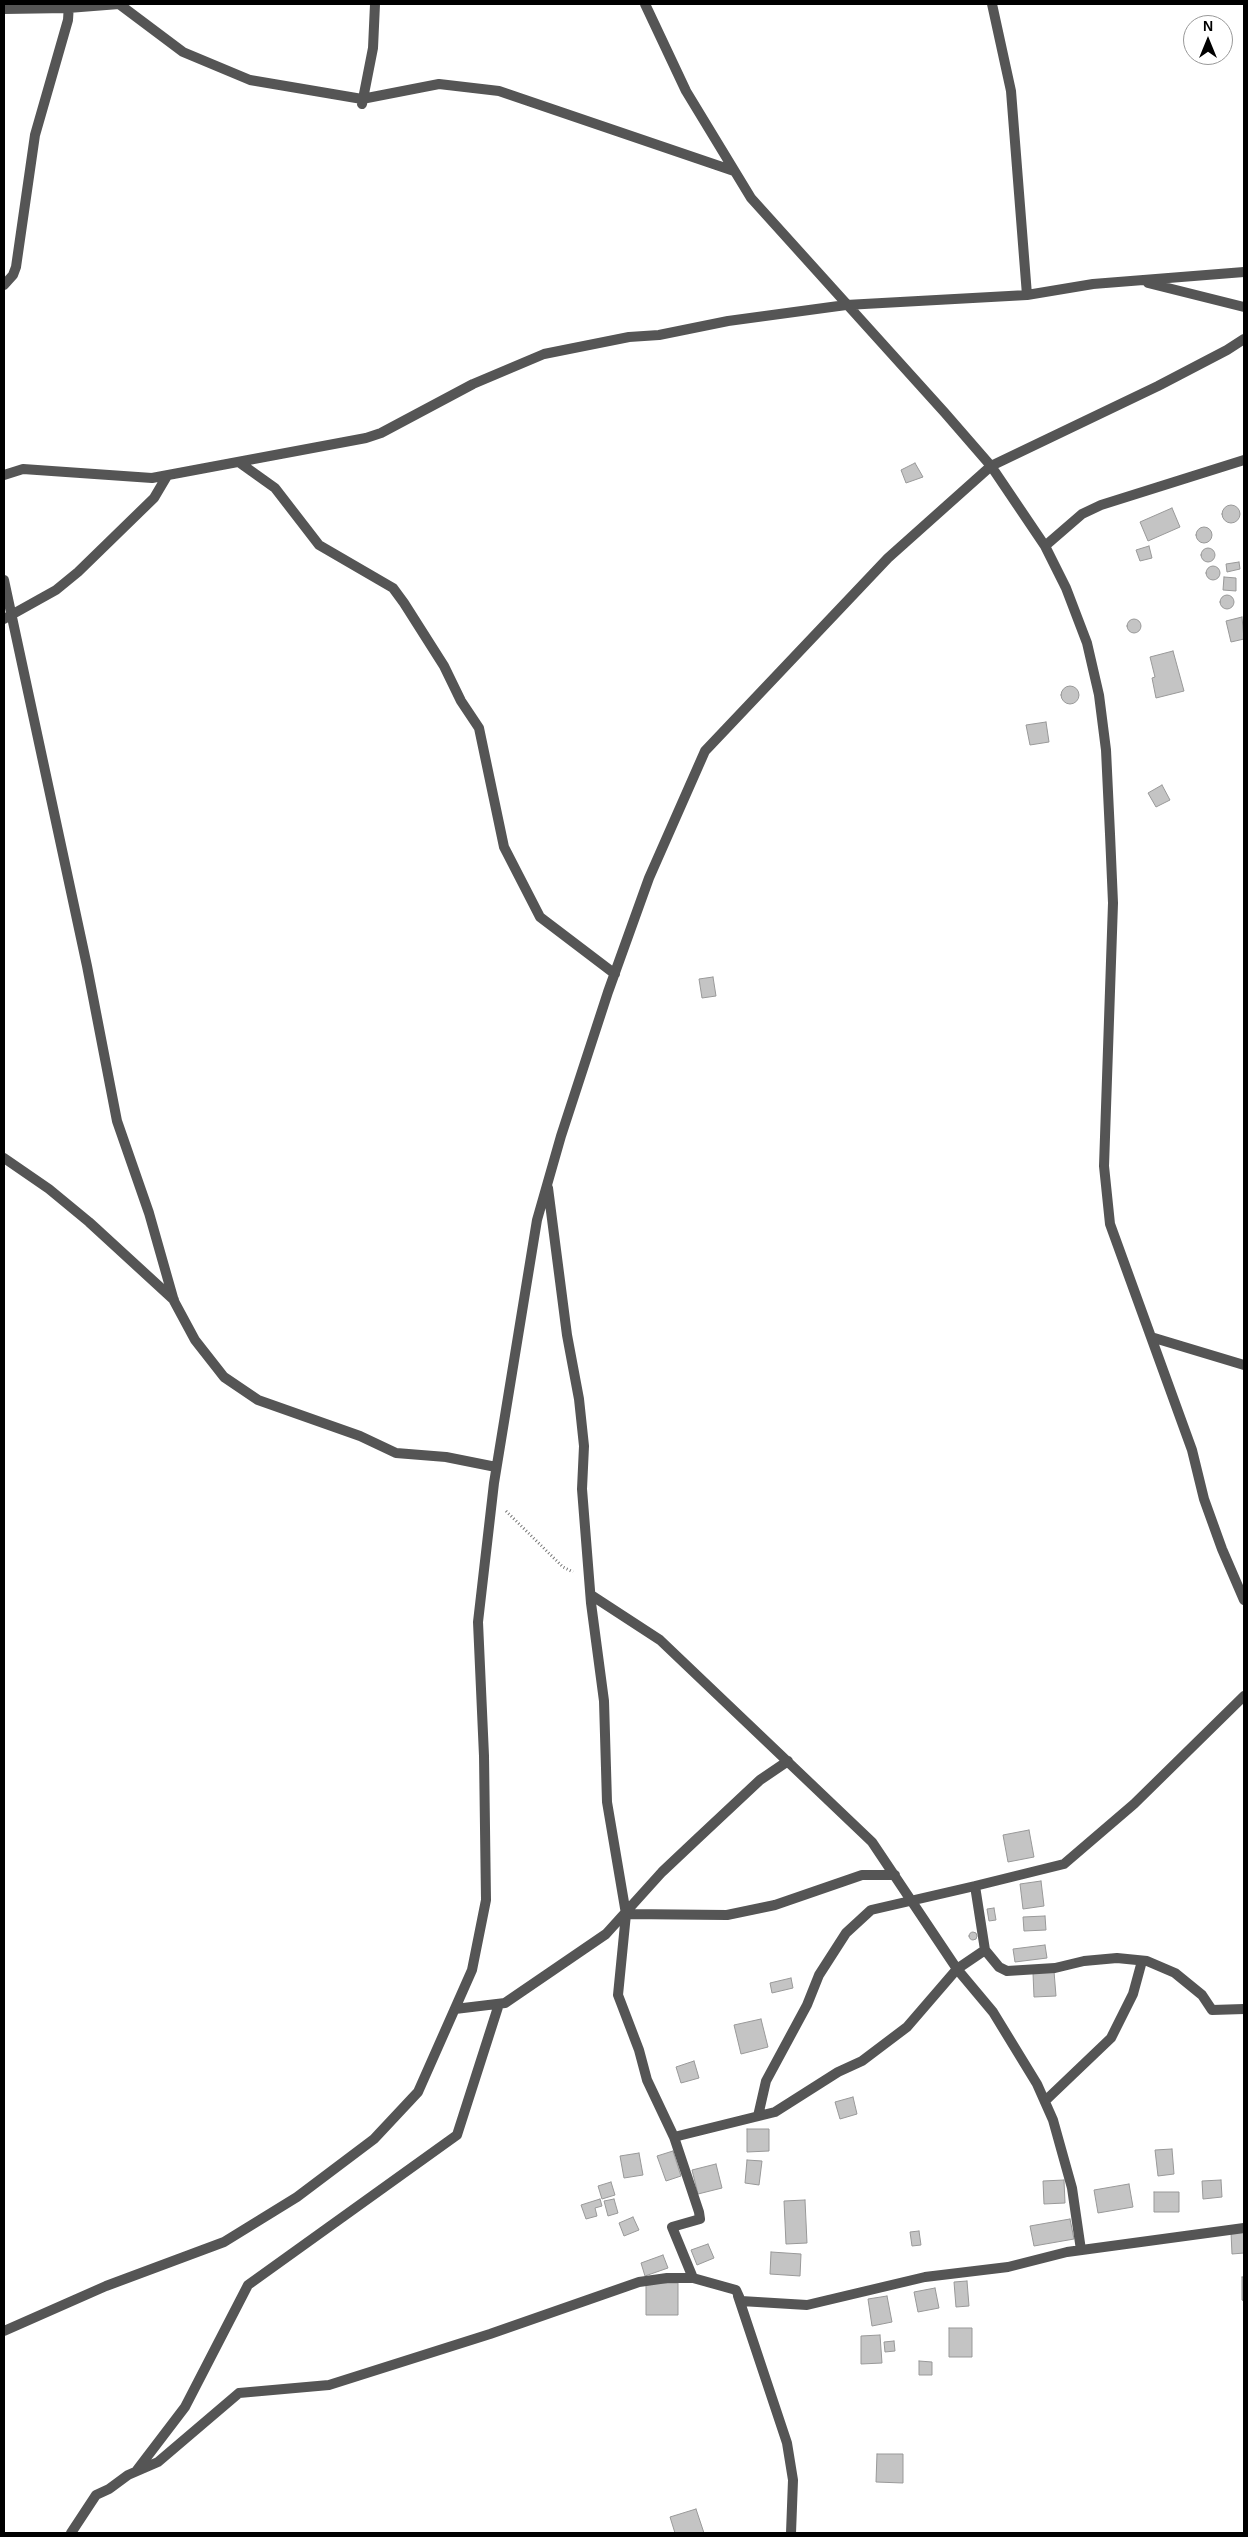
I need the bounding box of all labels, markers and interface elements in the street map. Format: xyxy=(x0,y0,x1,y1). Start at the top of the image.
north arrow xyxy=(1183,15,1233,65)
text: N xyxy=(1203,18,1213,34)

